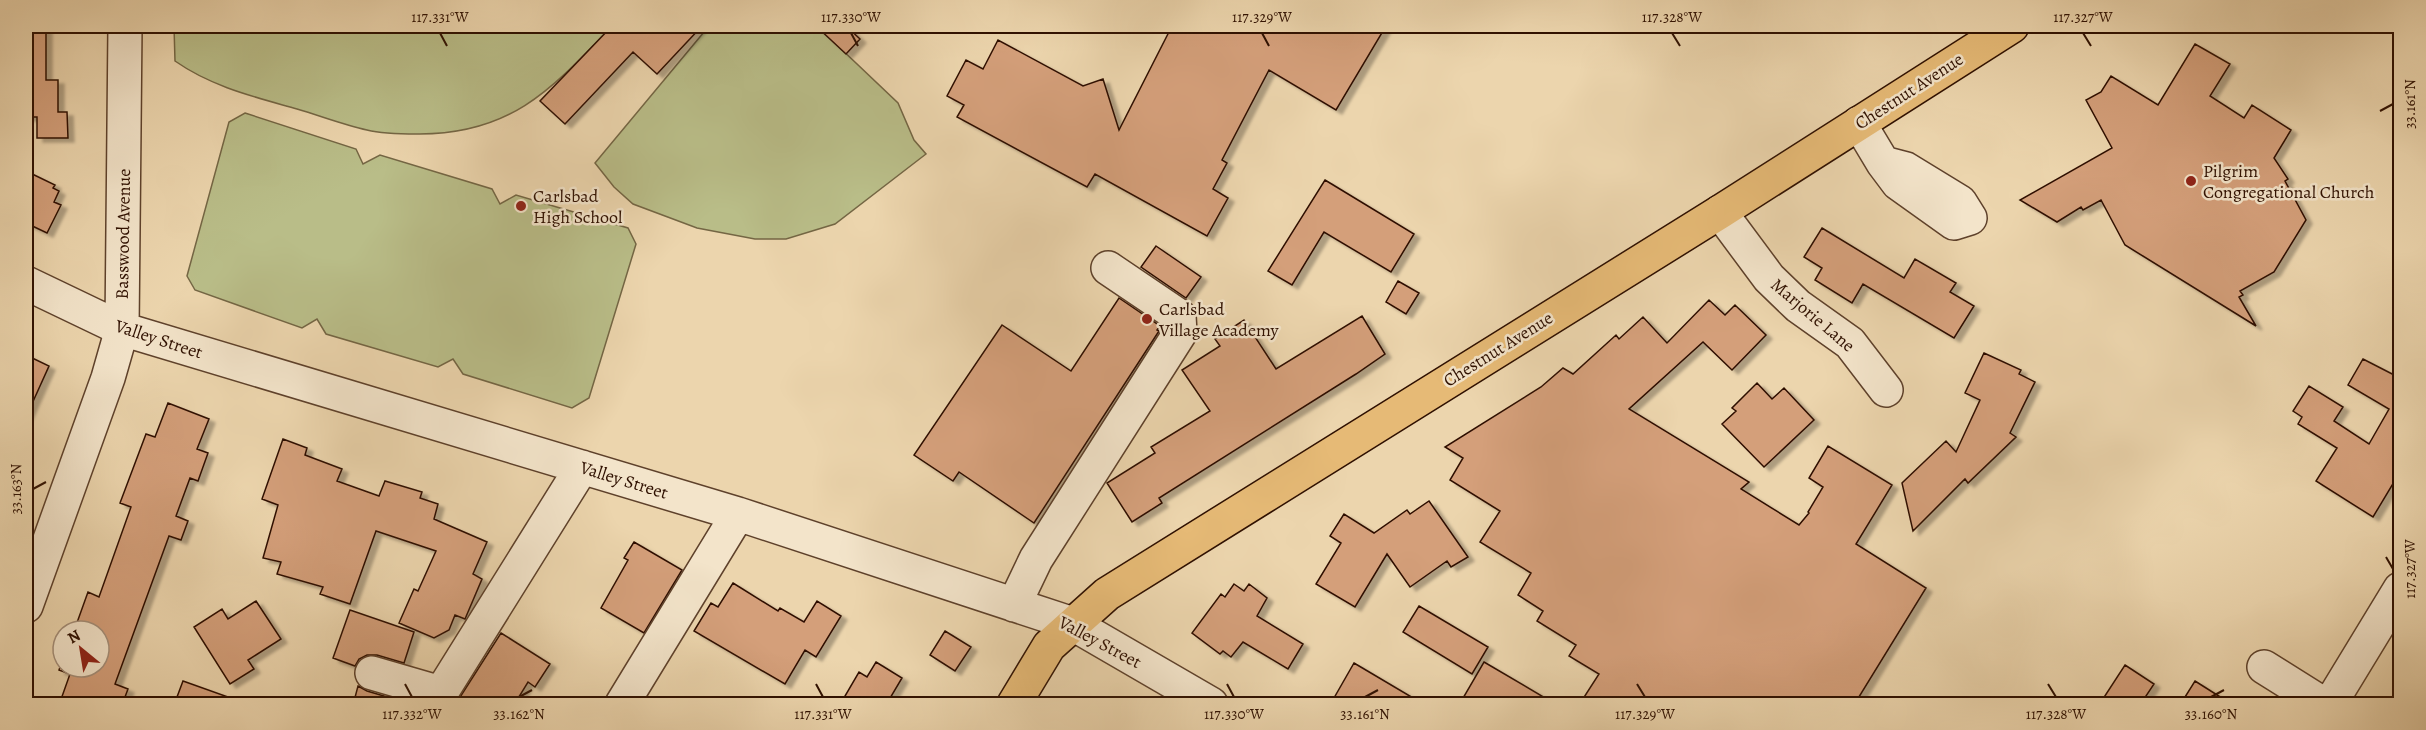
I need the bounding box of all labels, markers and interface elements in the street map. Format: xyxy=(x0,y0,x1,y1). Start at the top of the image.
text: 117.331°W xyxy=(411,7,469,27)
text: 117.330°W xyxy=(821,7,881,27)
text: 117.329°W xyxy=(1232,7,1292,27)
text: 117.328°W xyxy=(1642,7,1702,27)
text: 117.327°W xyxy=(2053,7,2113,27)
street label: Chestnut Avenue xyxy=(1850,47,1968,135)
text: 33.161°N xyxy=(2400,79,2420,129)
place label: Pilgrim Congregational Church xyxy=(2203,159,2375,204)
street label: Basswood Avenue xyxy=(110,168,136,300)
marker: Pilgrim Congregational Church xyxy=(2184,174,2198,188)
place label: Carlsbad High School xyxy=(533,184,623,229)
marker: Carlsbad High School xyxy=(514,199,528,213)
street label: Marjorie Lane xyxy=(1766,273,1860,357)
place label: Carlsbad Village Academy xyxy=(1158,297,1280,342)
street label: Chestnut Avenue xyxy=(1439,306,1557,392)
marker: Carlsbad Village Academy xyxy=(1140,312,1154,326)
street label: Valley Street xyxy=(111,313,206,364)
street label: Valley Street xyxy=(576,455,671,505)
text: 33.163°N xyxy=(6,463,26,514)
text: 117.327°W xyxy=(2400,539,2420,599)
street label: Valley Street xyxy=(1053,610,1146,674)
north arrow xyxy=(51,619,111,679)
text: N xyxy=(63,624,85,649)
text: 117.332°W xyxy=(382,704,442,724)
text: 33.162°N xyxy=(493,704,545,724)
text: 117.331°W xyxy=(794,704,852,724)
text: 117.330°W xyxy=(1204,704,1264,724)
text: 33.161°N xyxy=(1340,704,1390,724)
text: 117.329°W xyxy=(1615,704,1675,724)
text: 117.328°W xyxy=(2026,704,2086,724)
text: 33.160°N xyxy=(2185,704,2237,724)

